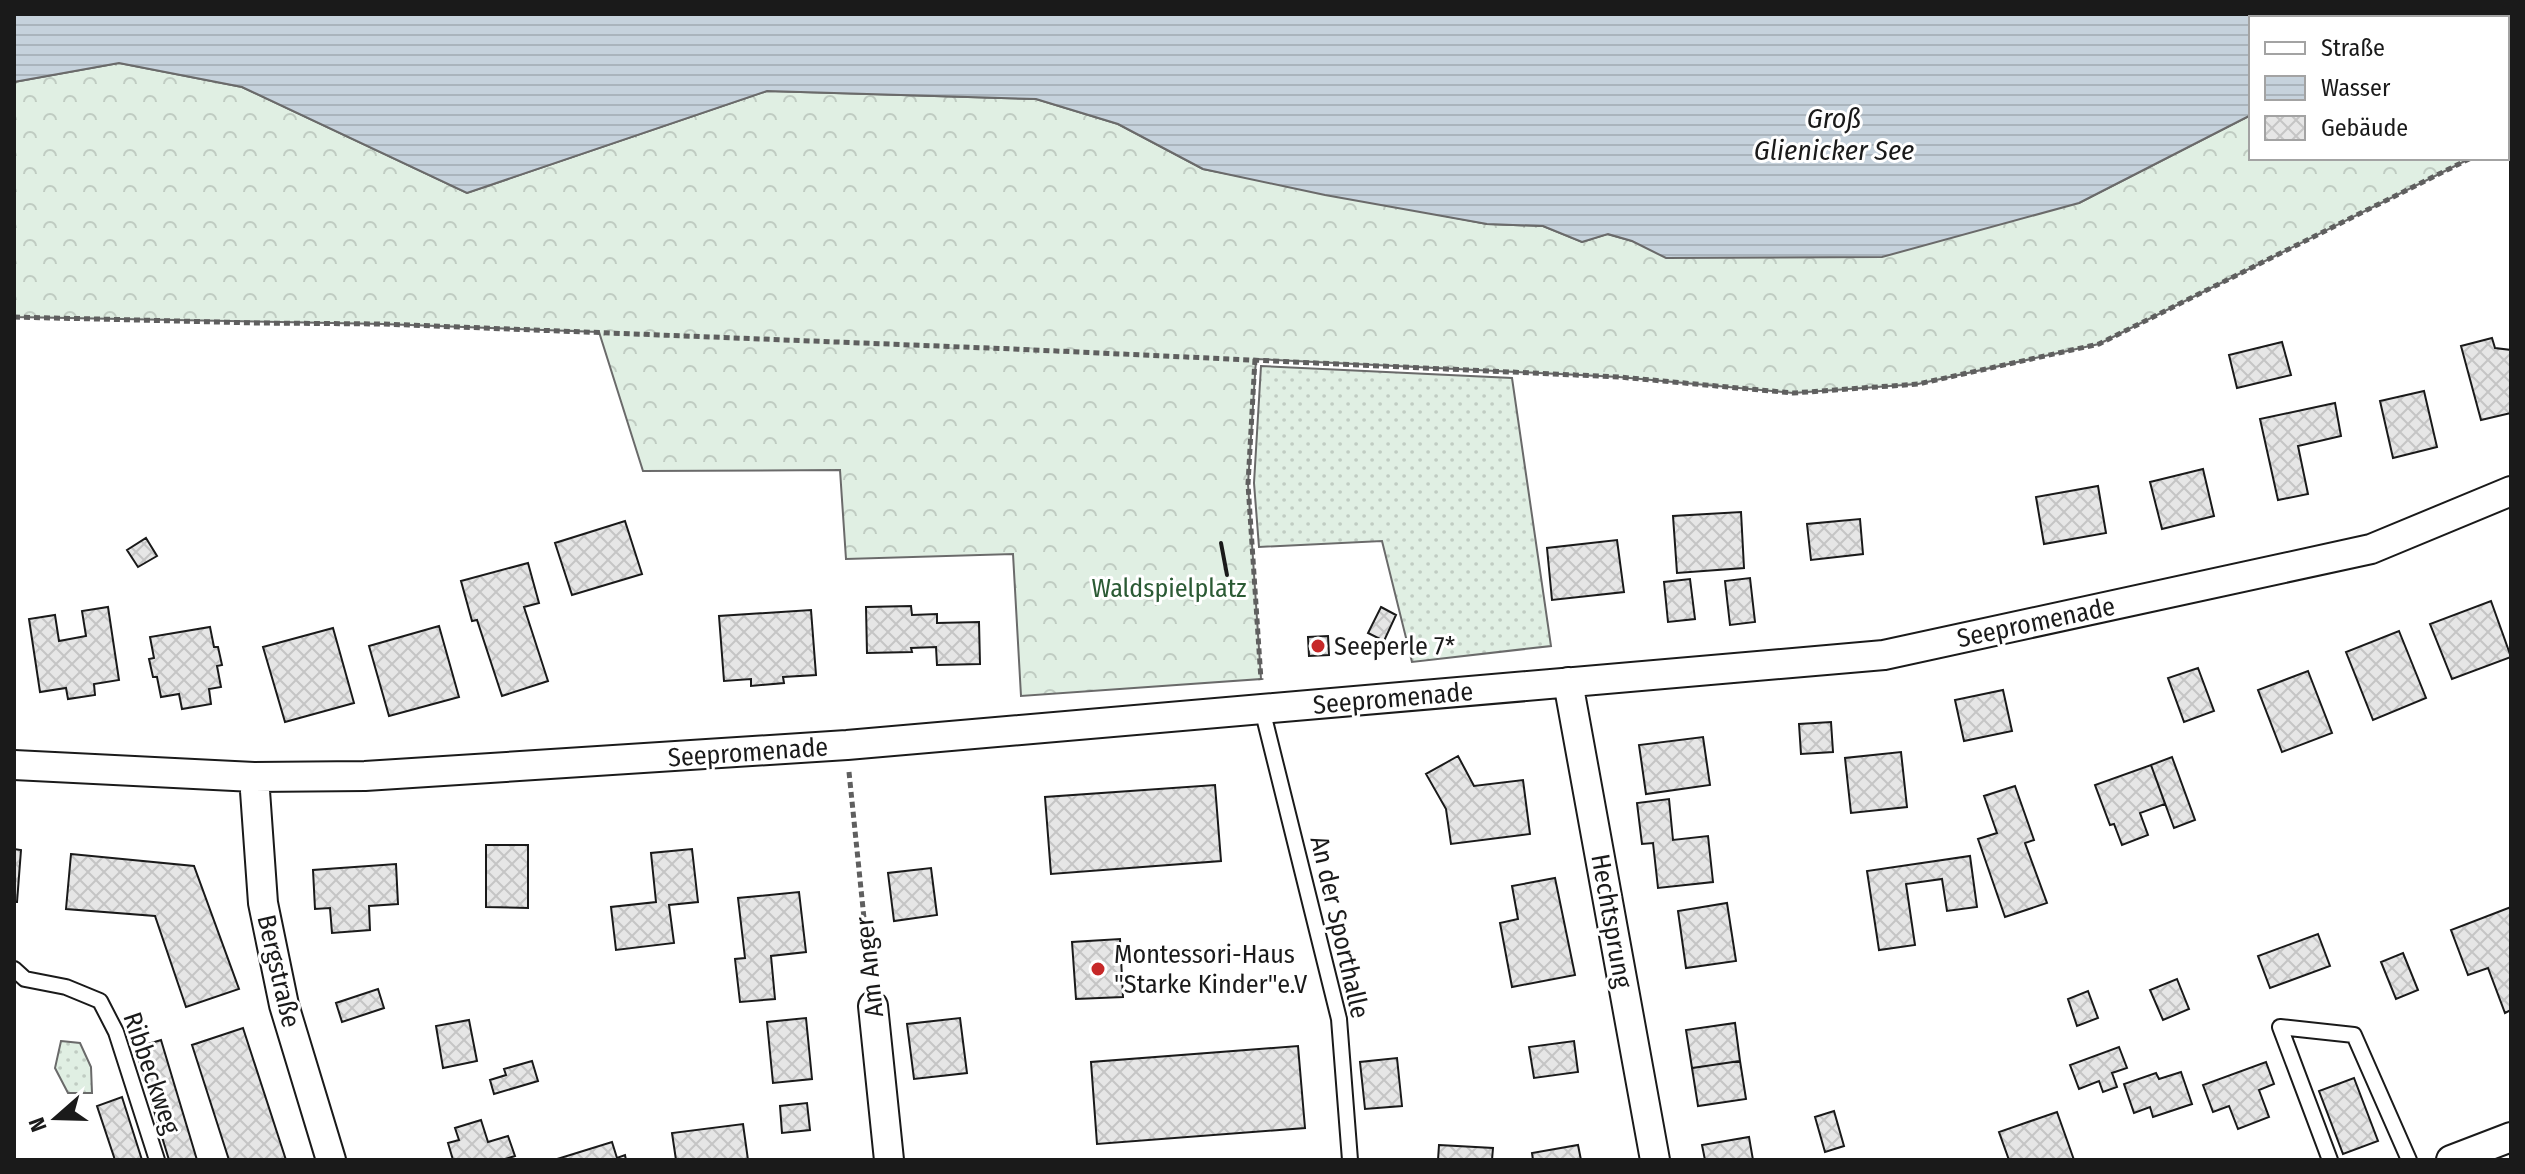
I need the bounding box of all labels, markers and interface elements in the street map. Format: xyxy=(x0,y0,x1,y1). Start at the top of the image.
legend xyxy=(2249,16,2509,160)
text: Straße xyxy=(2321,34,2385,62)
text: Wasser xyxy=(2321,74,2391,102)
water label: Groß Glienicker See xyxy=(1754,102,1914,167)
text: Gebäude xyxy=(2321,114,2408,142)
park label: Waldspielplatz xyxy=(1091,573,1247,604)
street label: Seepromenade xyxy=(1954,591,2118,654)
place label: Seeperle 7* xyxy=(1334,631,1455,662)
marker: Seeperle 7* xyxy=(1309,637,1327,655)
street label: Seepromenade xyxy=(1312,676,1474,721)
street label: Seepromenade xyxy=(667,731,829,774)
street label: An der Sporthalle xyxy=(1303,833,1376,1021)
street label: Hechtsprung xyxy=(1584,852,1639,991)
street label: Bergstraße xyxy=(250,912,307,1031)
street label: Am Anger xyxy=(849,915,890,1019)
place label: Montessori-Haus "Starke Kinder"e.V xyxy=(1114,939,1308,1000)
marker: Montessori-Haus "Starke Kinder"e.V xyxy=(1089,960,1107,978)
street label: Ribbeckweg xyxy=(116,1008,187,1139)
north arrow xyxy=(16,1078,96,1158)
text: N xyxy=(23,1114,53,1135)

